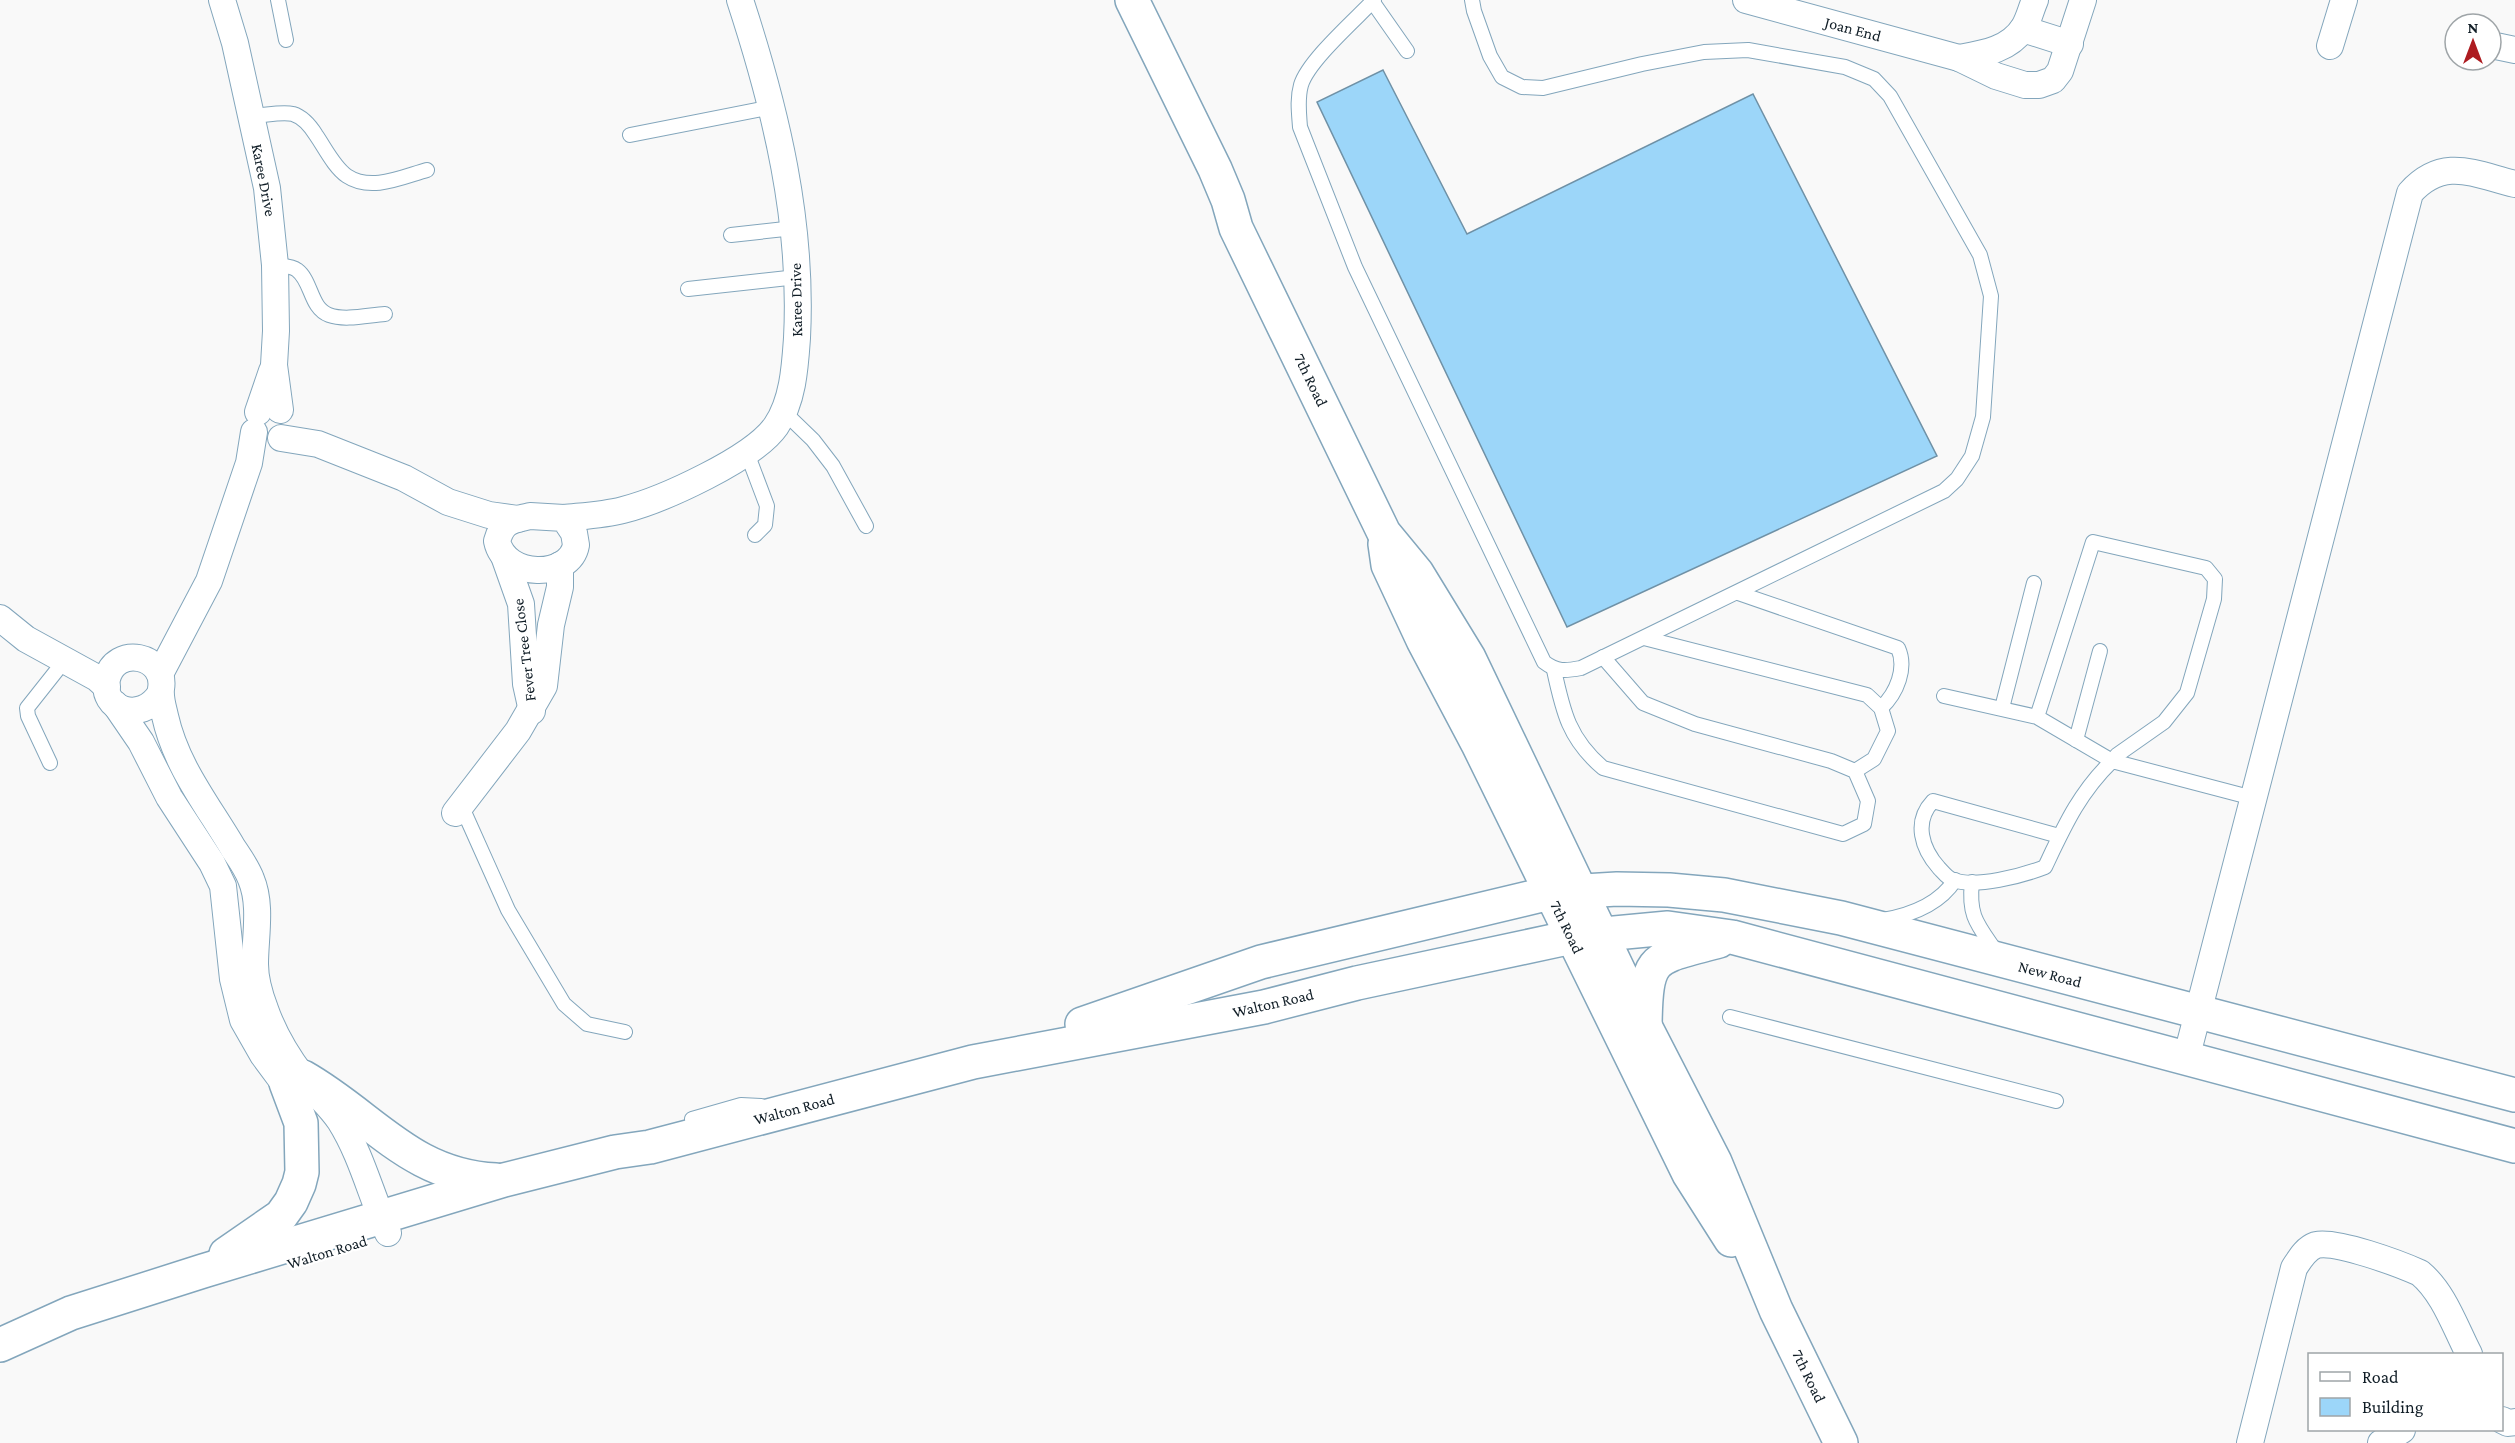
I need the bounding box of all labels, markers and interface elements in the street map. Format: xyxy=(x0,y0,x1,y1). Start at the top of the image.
north arrow xyxy=(2443,12,2503,72)
street label: Joan End xyxy=(1821,13,1883,46)
text: N xyxy=(2468,19,2479,36)
street label: Karee Drive xyxy=(249,142,279,218)
street label: Karee Drive xyxy=(787,263,805,337)
street label: 7th Road xyxy=(1291,351,1331,410)
street label: Fever Tree Close xyxy=(509,598,539,702)
street label: 7th Road xyxy=(1547,898,1587,957)
street label: New Road xyxy=(2017,957,2084,991)
street label: Walton Road xyxy=(1231,985,1316,1021)
street label: Walton Road xyxy=(752,1090,837,1128)
street label: Walton Road xyxy=(285,1232,370,1272)
street label: 7th Road xyxy=(1789,1347,1829,1406)
legend xyxy=(2308,1353,2503,1431)
text: Road xyxy=(2362,1367,2399,1387)
text: Building xyxy=(2362,1397,2424,1417)

